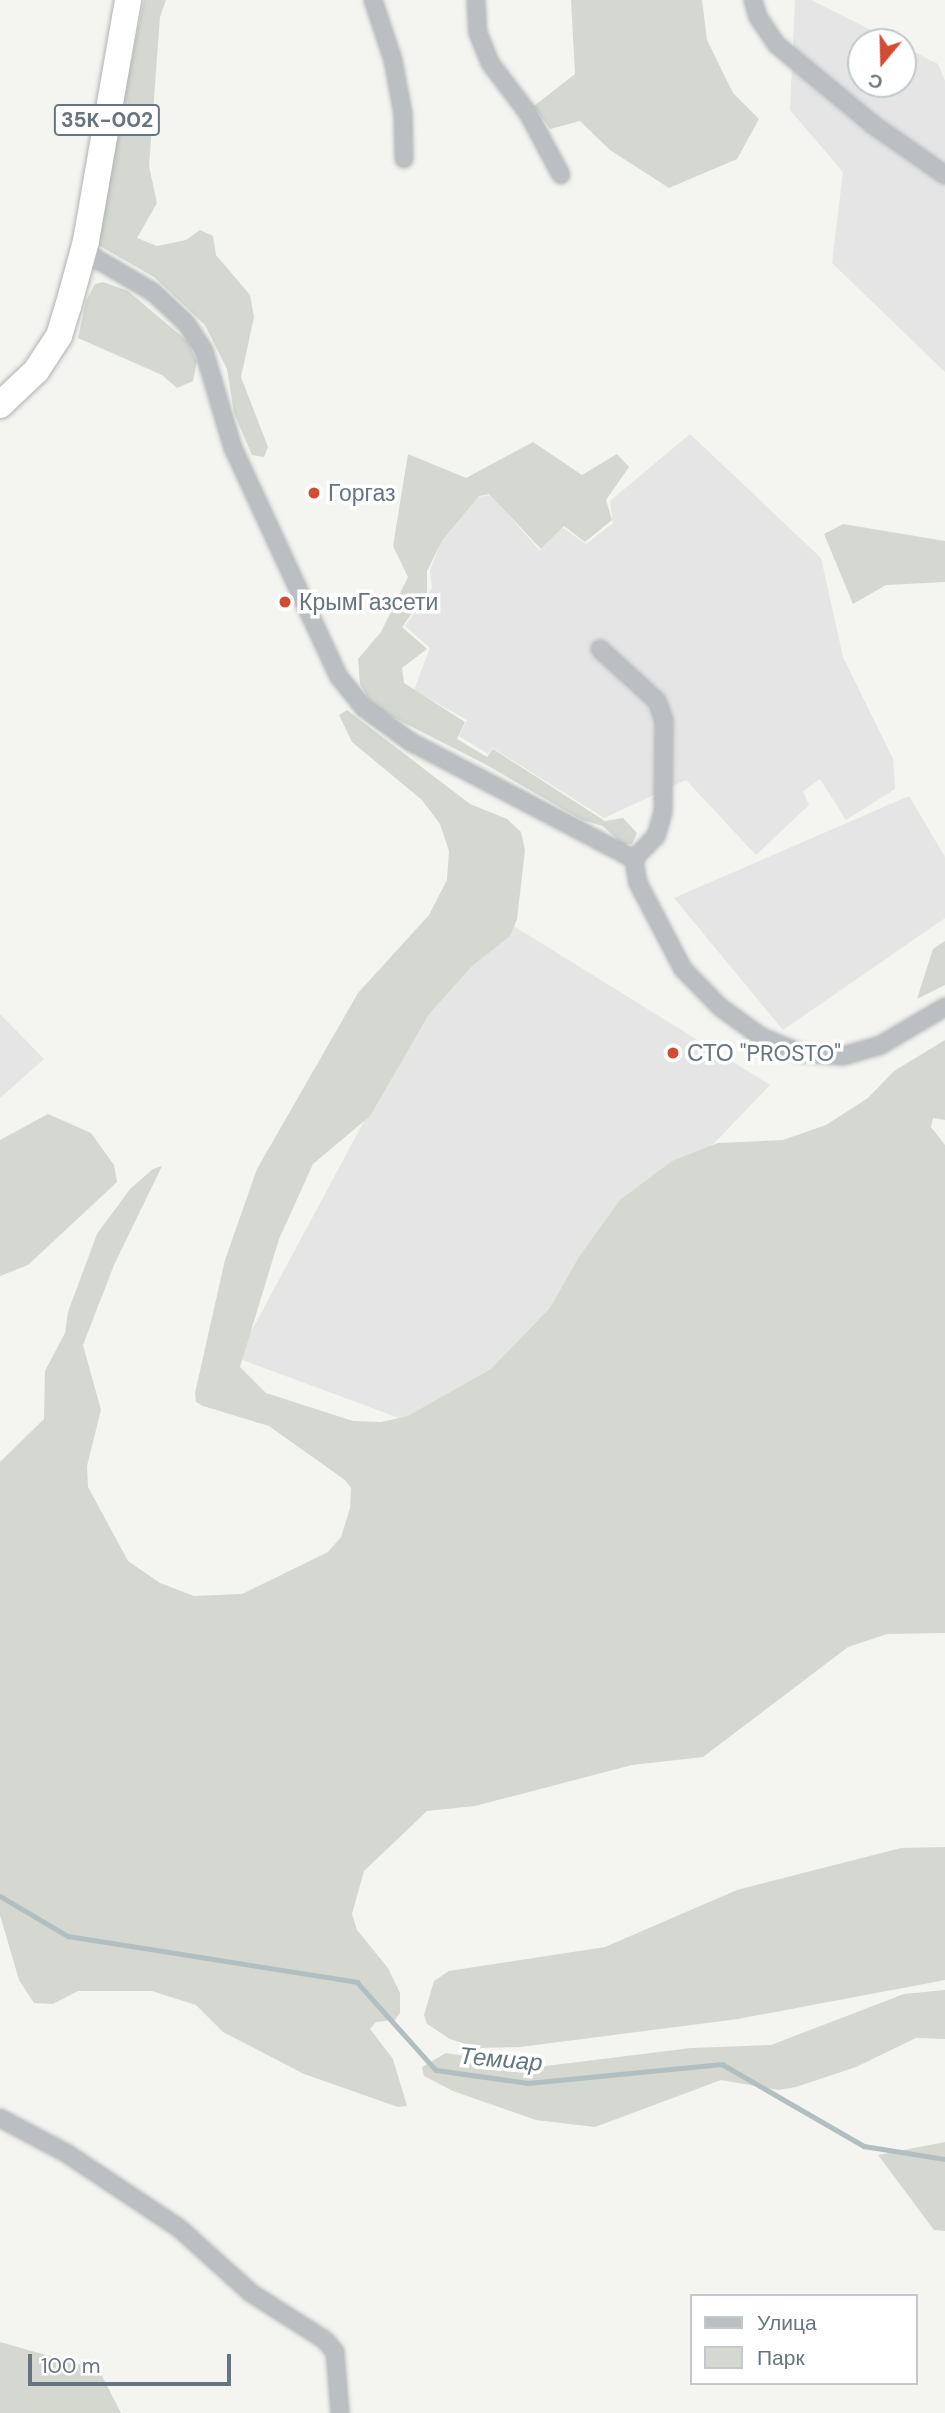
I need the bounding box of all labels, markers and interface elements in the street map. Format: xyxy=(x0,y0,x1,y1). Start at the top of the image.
north arrow xyxy=(847,28,917,98)
text: С xyxy=(865,67,886,95)
road number: 35К-002 xyxy=(53,102,161,138)
place label: Горгаз xyxy=(328,479,395,507)
marker: Горгаз xyxy=(306,485,322,501)
place label: КрымГазсети xyxy=(299,588,438,616)
marker: КрымГазсети xyxy=(277,594,293,610)
place label: СТО "PROSTO" xyxy=(687,1039,841,1067)
marker: СТО "PROSTO" xyxy=(665,1045,681,1061)
water label: Темиар xyxy=(458,2041,544,2077)
legend xyxy=(690,2294,917,2385)
text: Улица xyxy=(757,2309,817,2337)
scale bar xyxy=(32,2340,234,2384)
text: Парк xyxy=(757,2344,805,2372)
text: 100 m xyxy=(41,2352,101,2380)

